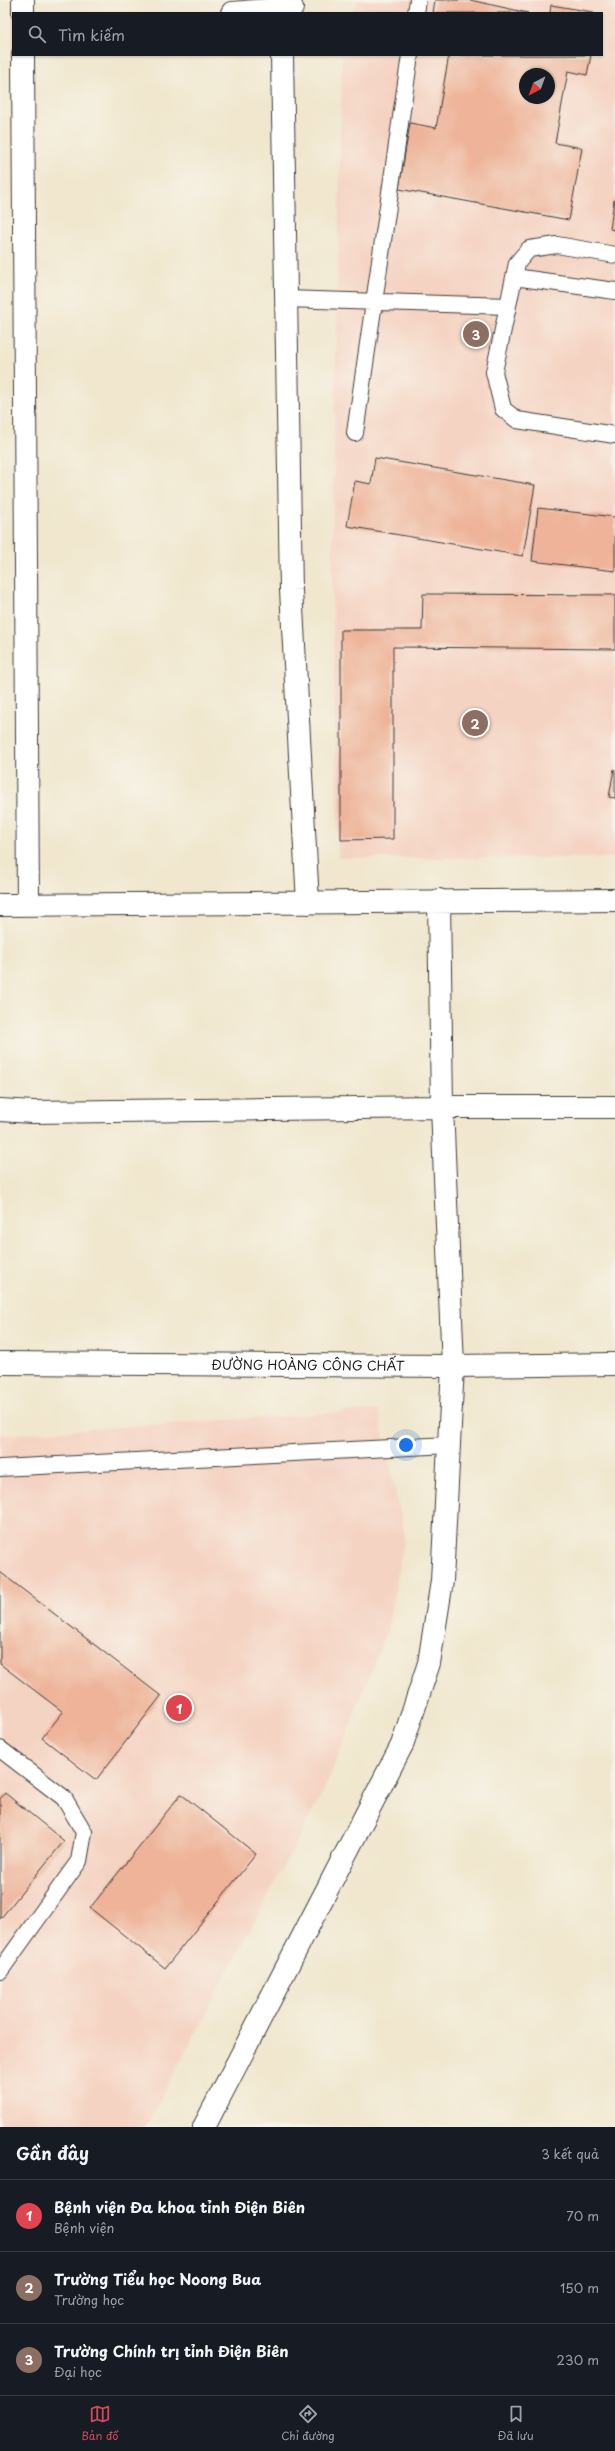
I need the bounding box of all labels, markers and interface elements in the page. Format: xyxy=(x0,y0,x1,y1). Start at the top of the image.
search box xyxy=(12,12,603,56)
icon: search xyxy=(26,23,48,45)
text: Tìm kiếm xyxy=(58,23,125,46)
north arrow xyxy=(519,68,555,104)
pin: 3 xyxy=(463,319,489,349)
pin: 2 xyxy=(462,708,488,738)
street label: ĐƯỜNG HOÀNG CÔNG CHẤT xyxy=(211,1354,405,1375)
your location xyxy=(396,1435,416,1455)
pin: 1 xyxy=(166,1693,192,1723)
text: Gần đây xyxy=(16,2140,89,2166)
text: 3 kết quả xyxy=(541,2144,599,2163)
text: Bệnh viện Đa khoa tỉnh Điện Biên xyxy=(54,2195,305,2218)
text: 1 xyxy=(26,2206,32,2225)
text: 70 m xyxy=(566,2206,599,2225)
text: Bệnh viện xyxy=(54,2218,114,2237)
text: Trường Tiểu học Noong Bua xyxy=(54,2267,261,2290)
text: 2 xyxy=(24,2278,34,2297)
text: 150 m xyxy=(560,2278,599,2297)
text: Trường học xyxy=(54,2290,124,2309)
text: Trường Chính trị tỉnh Điện Biên xyxy=(54,2339,289,2362)
text: 3 xyxy=(25,2350,33,2369)
text: 230 m xyxy=(557,2350,599,2369)
text: Đại học xyxy=(54,2362,102,2381)
tab: Bản đồ xyxy=(81,2403,118,2444)
tab: Chỉ đường xyxy=(281,2403,335,2444)
tab: Đã lưu xyxy=(498,2403,534,2444)

